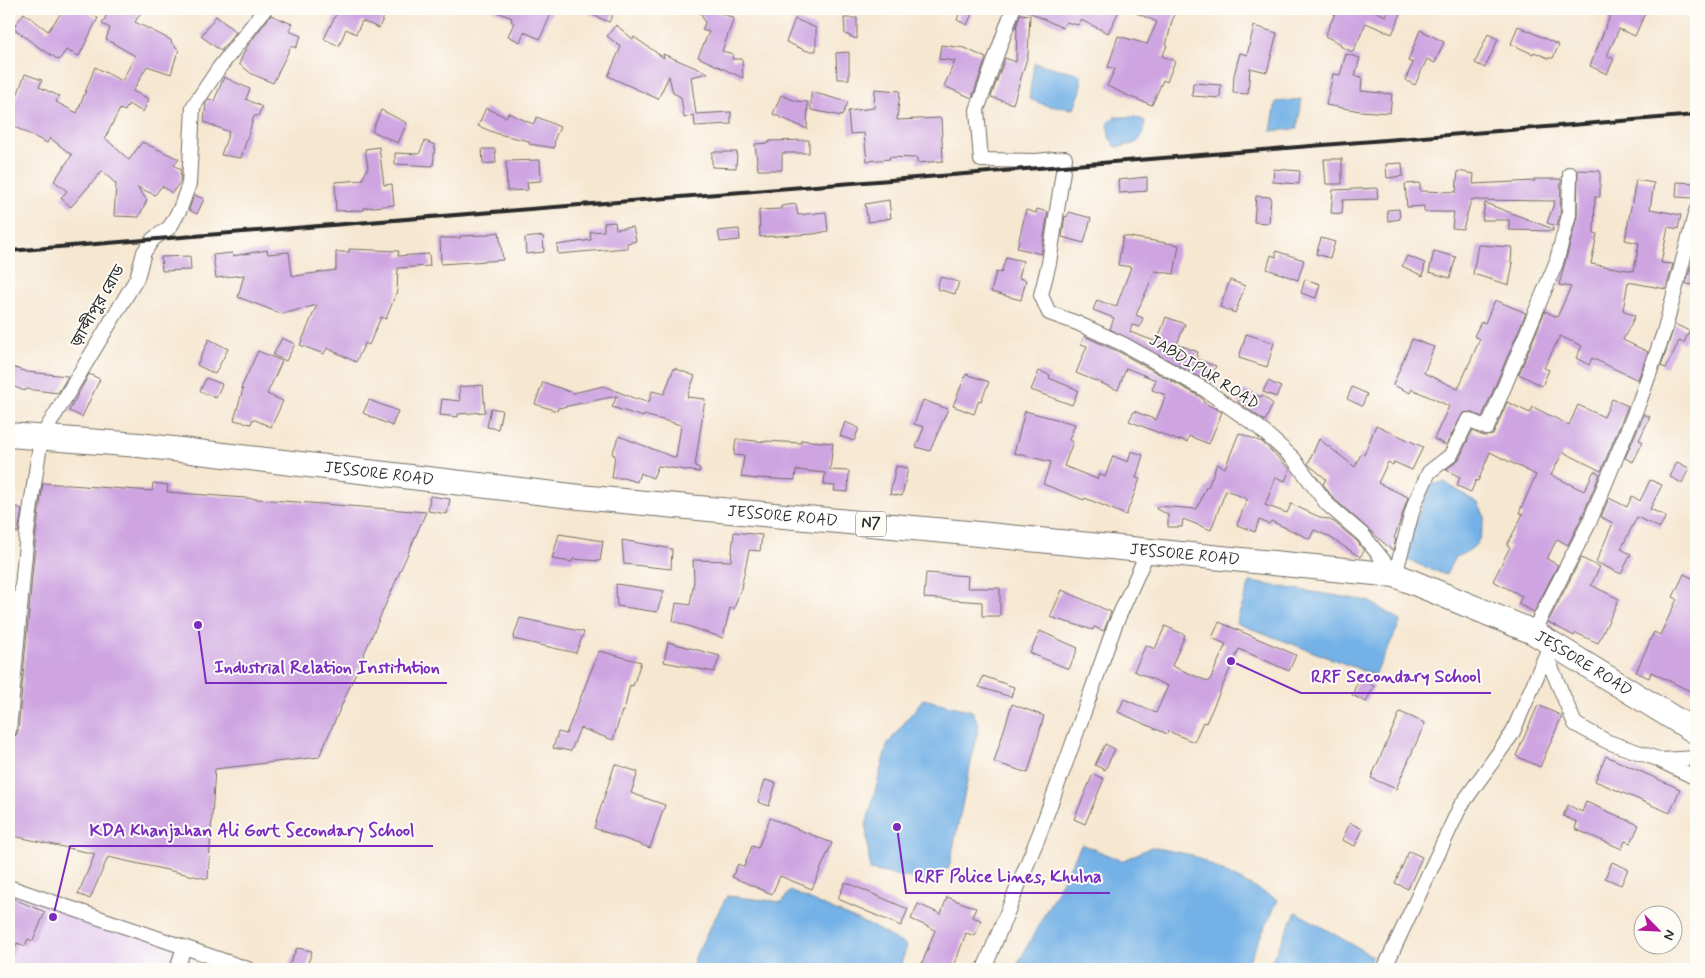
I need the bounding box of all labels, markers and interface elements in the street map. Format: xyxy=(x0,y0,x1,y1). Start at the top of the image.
street label: জ়াব্দীপুর রোড xyxy=(66,261,130,352)
street label: JABDIPUR ROAD xyxy=(1145,330,1263,414)
street label: JESSORE ROAD xyxy=(323,456,435,490)
street label: JESSORE ROAD xyxy=(727,500,839,531)
road number: N7 xyxy=(856,512,886,536)
street label: JESSORE ROAD xyxy=(1129,538,1241,570)
street label: JESSORE ROAD xyxy=(1531,625,1636,701)
callout: Industrial Relation Institution xyxy=(206,650,447,683)
text: Industrial Relation Institution xyxy=(214,656,440,680)
callout: RRF Secondary School xyxy=(1301,660,1491,693)
text: RRF Secondary School xyxy=(1311,665,1481,689)
callout: KDA Khanjahan Ali Govt Secondary School xyxy=(70,813,433,846)
text: KDA Khanjahan Ali Govt Secondary School xyxy=(90,819,414,843)
callout: RRF Police Lines, Khulna xyxy=(906,860,1110,893)
text: RRF Police Lines, Khulna xyxy=(914,865,1102,889)
north arrow xyxy=(1632,906,1682,956)
text: N xyxy=(1659,927,1679,943)

